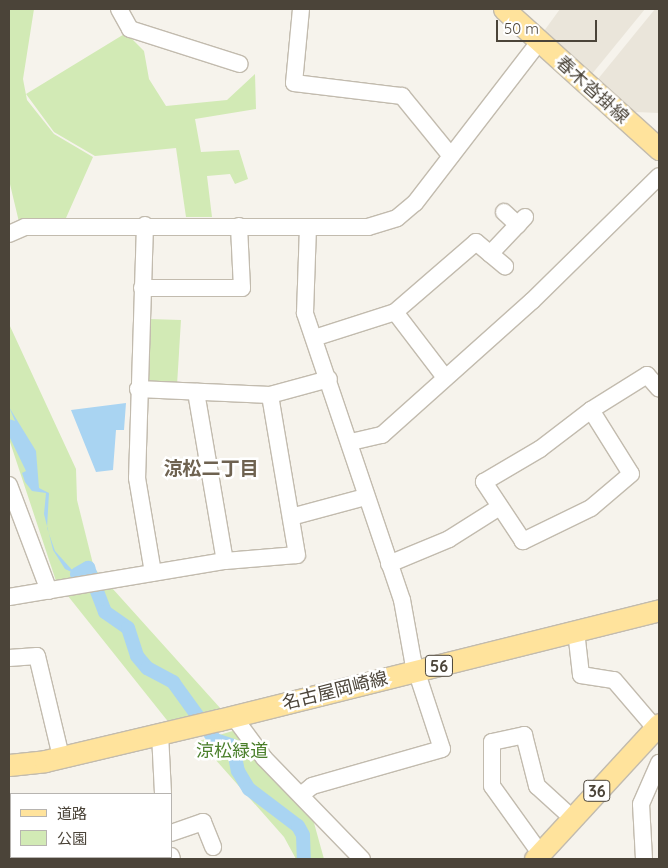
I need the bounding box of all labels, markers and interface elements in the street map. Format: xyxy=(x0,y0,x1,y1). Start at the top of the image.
scale bar xyxy=(498,10,599,42)
text: 50 m xyxy=(504,19,539,38)
street label: 春木沓掛線 xyxy=(551,52,633,128)
district label: 涼松二丁目 xyxy=(164,458,258,480)
road number: 56 xyxy=(424,652,454,679)
street label: 名古屋岡崎線 xyxy=(280,667,390,715)
park label: 涼松緑道 xyxy=(196,740,268,762)
road number: 36 xyxy=(583,778,611,804)
legend xyxy=(10,793,172,858)
text: 道路 xyxy=(57,804,87,823)
text: 公園 xyxy=(57,829,87,848)

